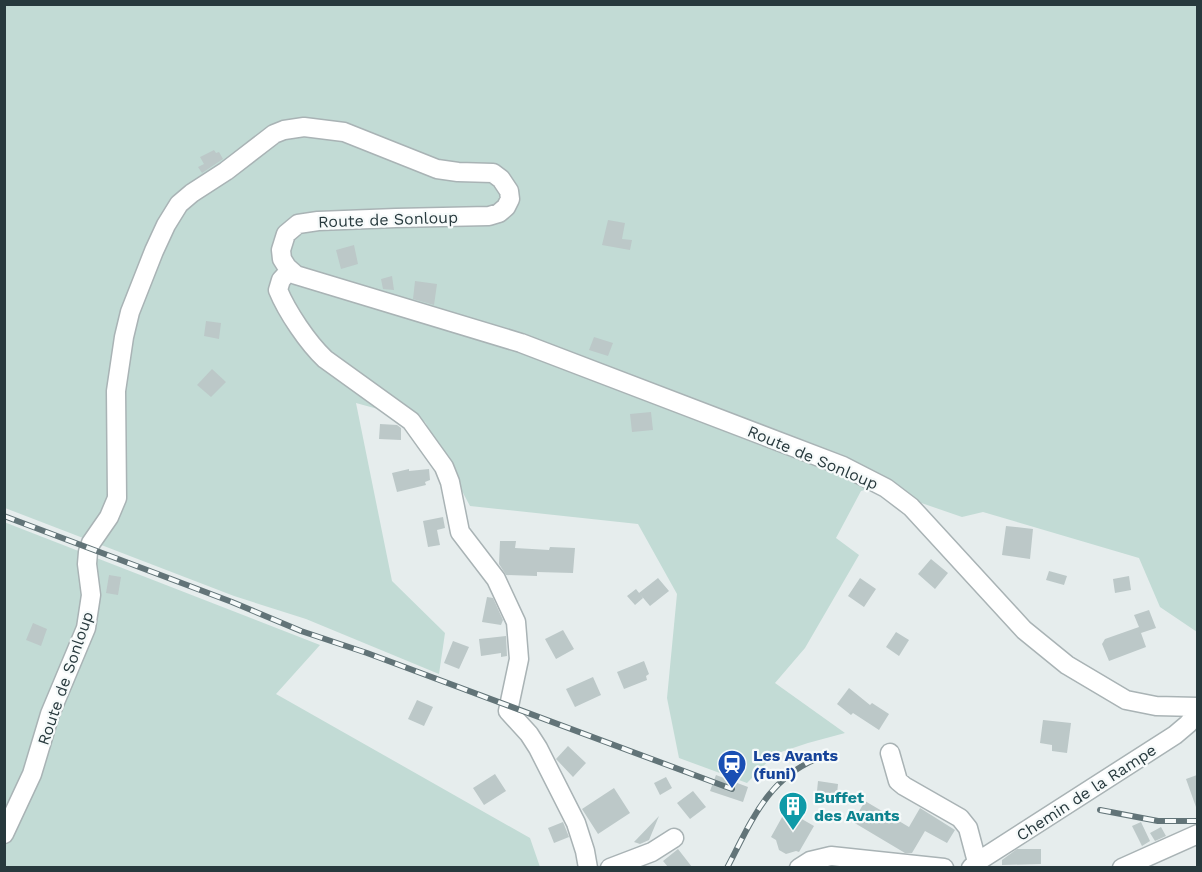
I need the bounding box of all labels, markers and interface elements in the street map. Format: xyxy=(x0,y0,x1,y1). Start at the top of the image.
street label: Route de Sonloup xyxy=(318,208,458,231)
street label: Route de Sonloup xyxy=(745,421,881,494)
street label: Route de Sonloup xyxy=(34,609,97,748)
street label: Chemin de la Rampe xyxy=(1013,740,1160,845)
place label: Les Avants (funi) xyxy=(753,746,839,783)
station icon: Les Avants (funi) xyxy=(716,748,748,790)
place label: Buffet des Avants xyxy=(814,788,900,825)
building icon: Buffet des Avants xyxy=(777,790,809,832)

